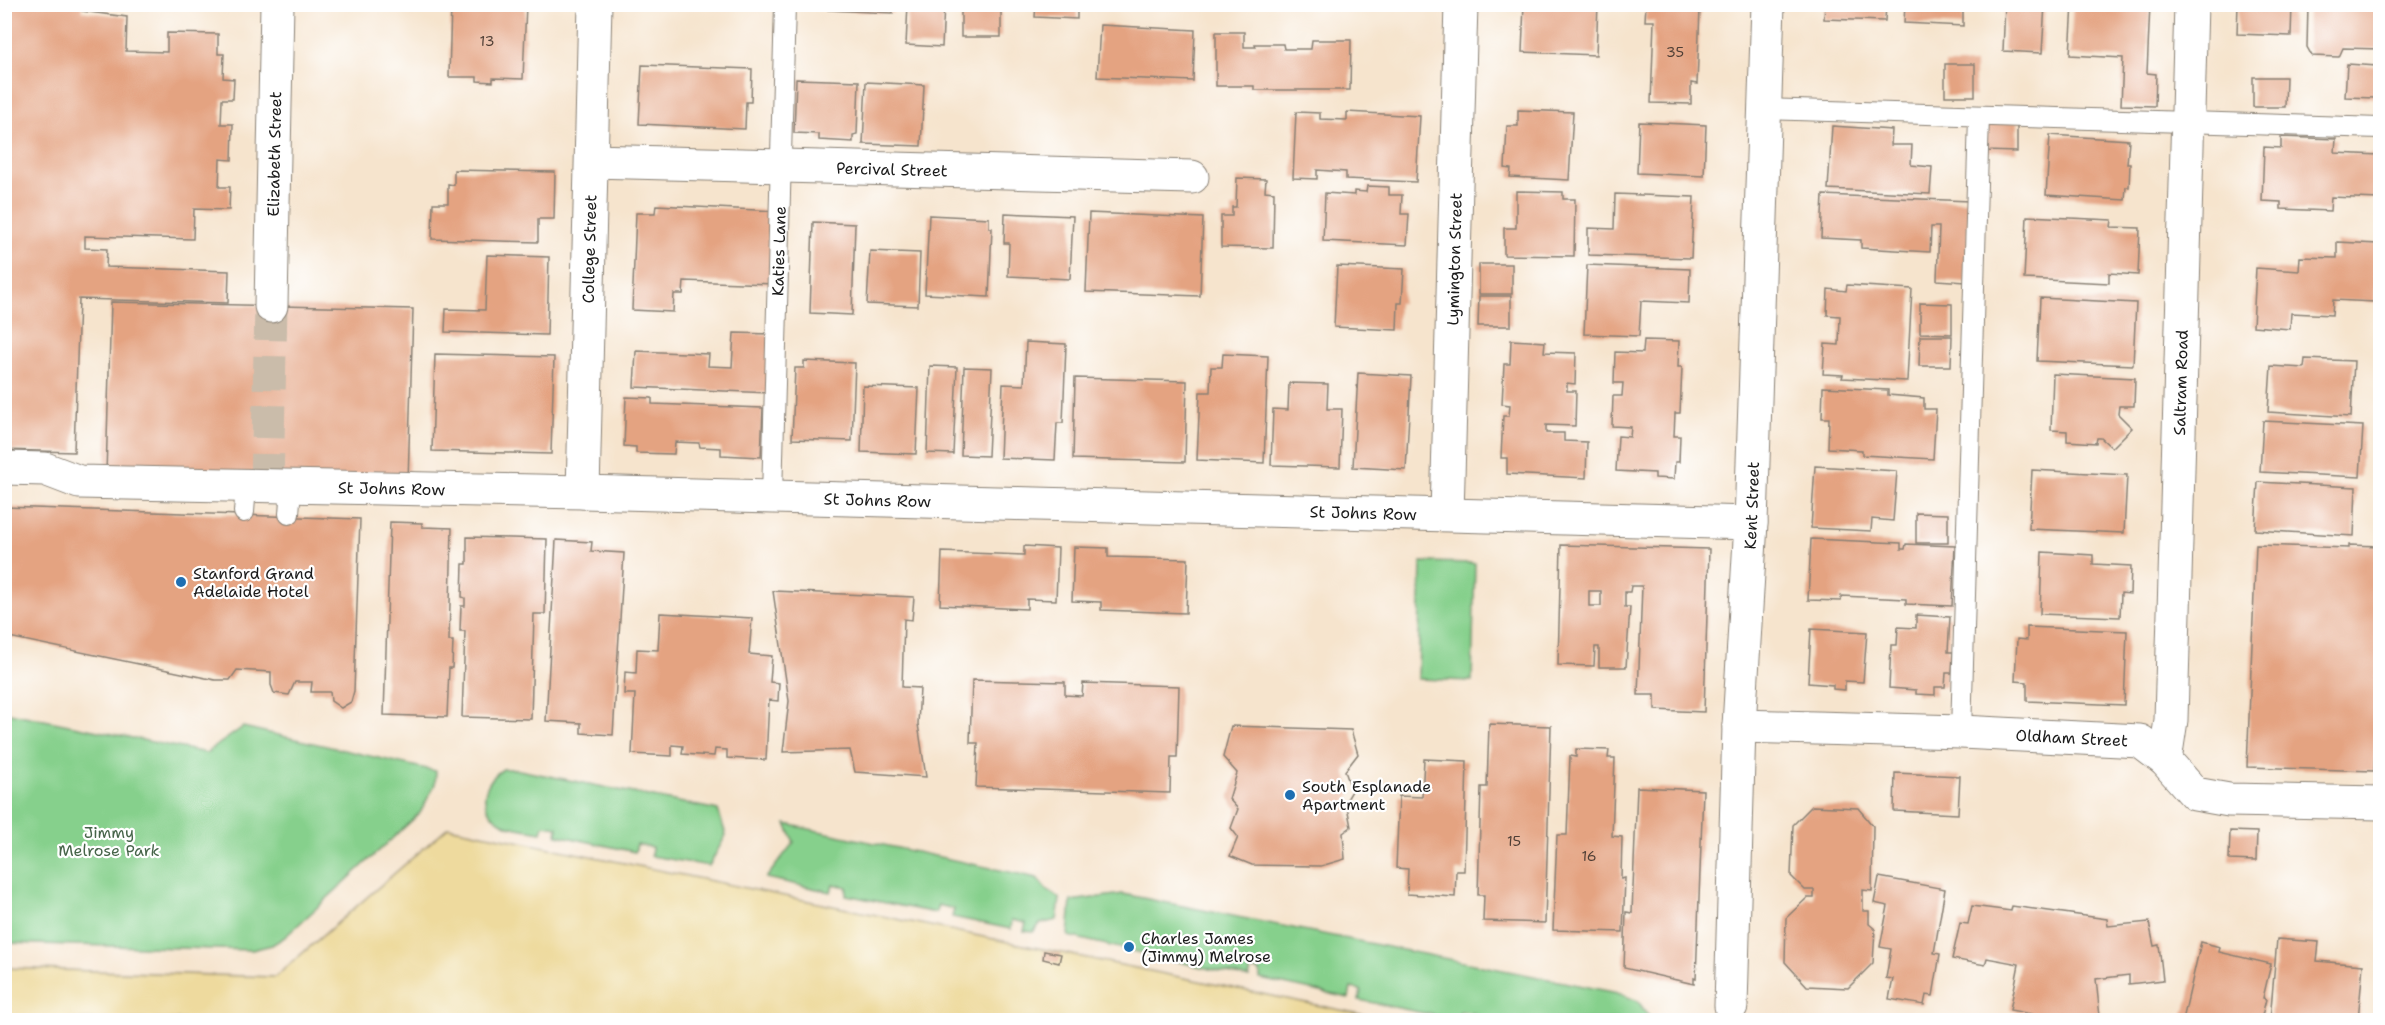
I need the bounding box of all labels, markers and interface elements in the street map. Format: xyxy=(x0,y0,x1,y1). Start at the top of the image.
house number: 13 xyxy=(480,32,494,50)
house number: 35 xyxy=(1666,43,1684,61)
street label: Elizabeth Street xyxy=(263,91,286,217)
street label: Percival Street xyxy=(836,158,948,181)
street label: Lymington Street xyxy=(1442,192,1467,326)
street label: College Street xyxy=(578,194,601,304)
street label: Katies Lane xyxy=(767,206,791,296)
street label: Saltram Road xyxy=(2169,329,2193,436)
street label: Kent Street xyxy=(1739,461,1764,550)
street label: St Johns Row xyxy=(338,477,445,500)
street label: St Johns Row xyxy=(823,488,931,512)
street label: St Johns Row xyxy=(1309,501,1417,525)
place label: Stanford Grand Adelaide Hotel xyxy=(193,563,314,602)
marker: Stanford Grand Adelaide Hotel xyxy=(174,575,188,589)
street label: Oldham Street xyxy=(2015,725,2128,751)
place label: South Esplanade Apartment xyxy=(1302,776,1431,815)
marker: South Esplanade Apartment xyxy=(1283,788,1297,802)
park label: Jimmy Melrose Park xyxy=(58,822,160,861)
house number: 15 xyxy=(1507,832,1521,850)
house number: 16 xyxy=(1581,847,1597,865)
place label: Charles James (Jimmy) Melrose xyxy=(1141,928,1271,967)
marker: Charles James (Jimmy) Melrose xyxy=(1122,940,1136,954)

